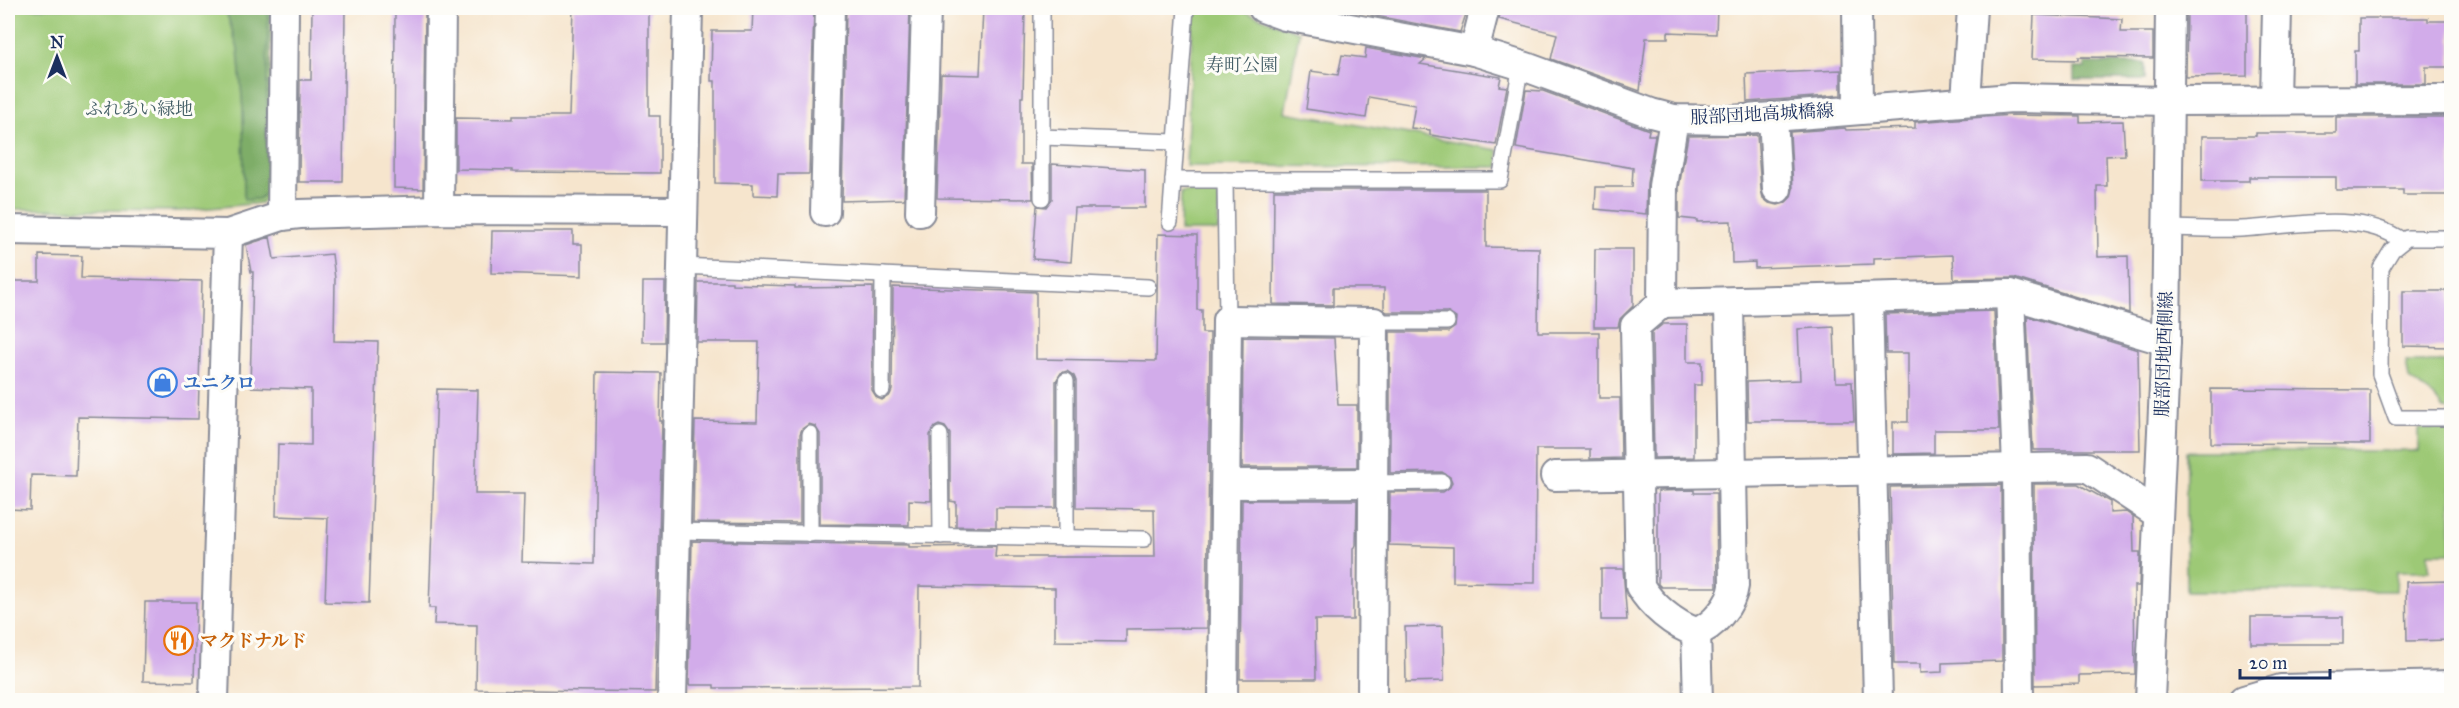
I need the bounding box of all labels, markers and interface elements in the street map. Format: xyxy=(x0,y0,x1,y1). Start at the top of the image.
north arrow xyxy=(27,27,87,87)
text: N xyxy=(50,33,64,52)
park label: 寿町公園 xyxy=(1206,54,1278,76)
park label: ふれあい緑地 xyxy=(85,98,193,120)
street label: 服部団地高城橋線 xyxy=(1690,99,1834,129)
street label: 服部団地西側線 xyxy=(2151,291,2177,417)
shop icon: ユニクロ xyxy=(146,367,178,399)
place label: ユニクロ xyxy=(183,372,255,394)
restaurant icon: マクドナルド xyxy=(163,625,195,657)
place label: マクドナルド xyxy=(200,630,307,652)
scale bar xyxy=(2240,642,2330,680)
text: 20 m xyxy=(2249,652,2287,674)

